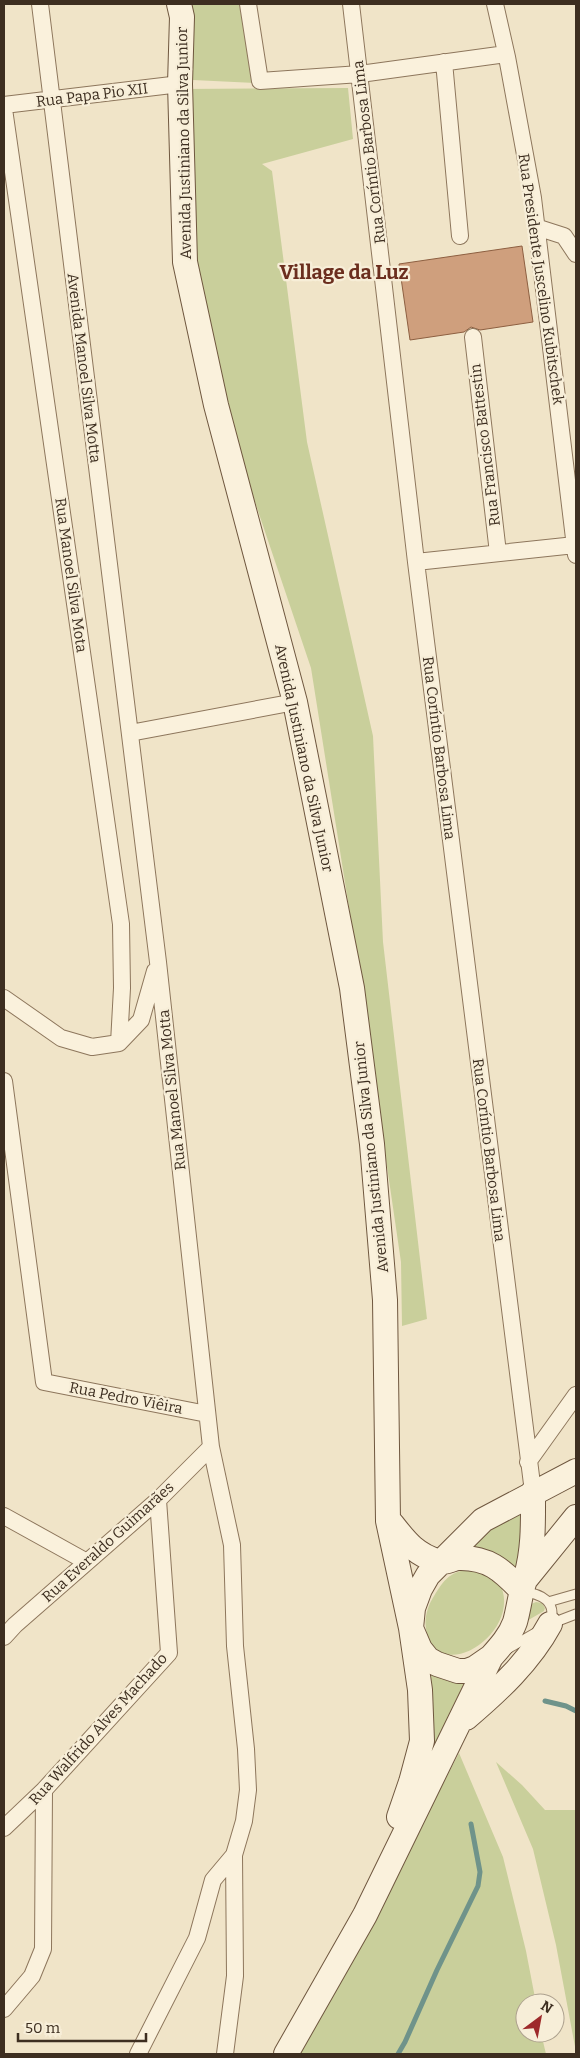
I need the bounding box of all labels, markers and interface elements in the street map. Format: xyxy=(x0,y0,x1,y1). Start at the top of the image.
street label: Avenida Justiniano da Silva Junior xyxy=(173,26,195,260)
street label: Rua Coríntio Barbosa Lima xyxy=(349,59,389,245)
street label: Rua Papa Pio XII xyxy=(35,79,149,111)
street label: Rua Presidente Juscelino Kubitschek xyxy=(514,152,568,406)
district label: Village da Luz xyxy=(279,260,409,284)
street label: Avenida Manoel Silva Motta xyxy=(63,272,105,464)
street label: Rua Francisco Battestin xyxy=(466,362,504,527)
street label: Rua Manoel Silva Mota xyxy=(51,496,91,654)
street label: Avenida Justiniano da Silva Junior xyxy=(271,642,337,874)
street label: Rua Coríntio Barbosa Lima xyxy=(419,655,459,841)
street label: Rua Manoel Silva Motta xyxy=(155,1009,189,1171)
street label: Avenida Justiniano da Silva Junior xyxy=(350,1040,392,1274)
street label: Rua Coríntio Barbosa Lima xyxy=(469,1057,509,1243)
street label: Rua Pedro Viêira xyxy=(68,1378,184,1418)
street label: Rua Everaldo Guimarães xyxy=(38,1478,178,1606)
street label: Rua Walfrido Alves Machado xyxy=(25,1649,171,1809)
north arrow xyxy=(515,1993,565,2043)
text: N xyxy=(538,1997,556,2018)
scale bar xyxy=(18,2010,145,2042)
text: 50 m xyxy=(25,2019,61,2037)

